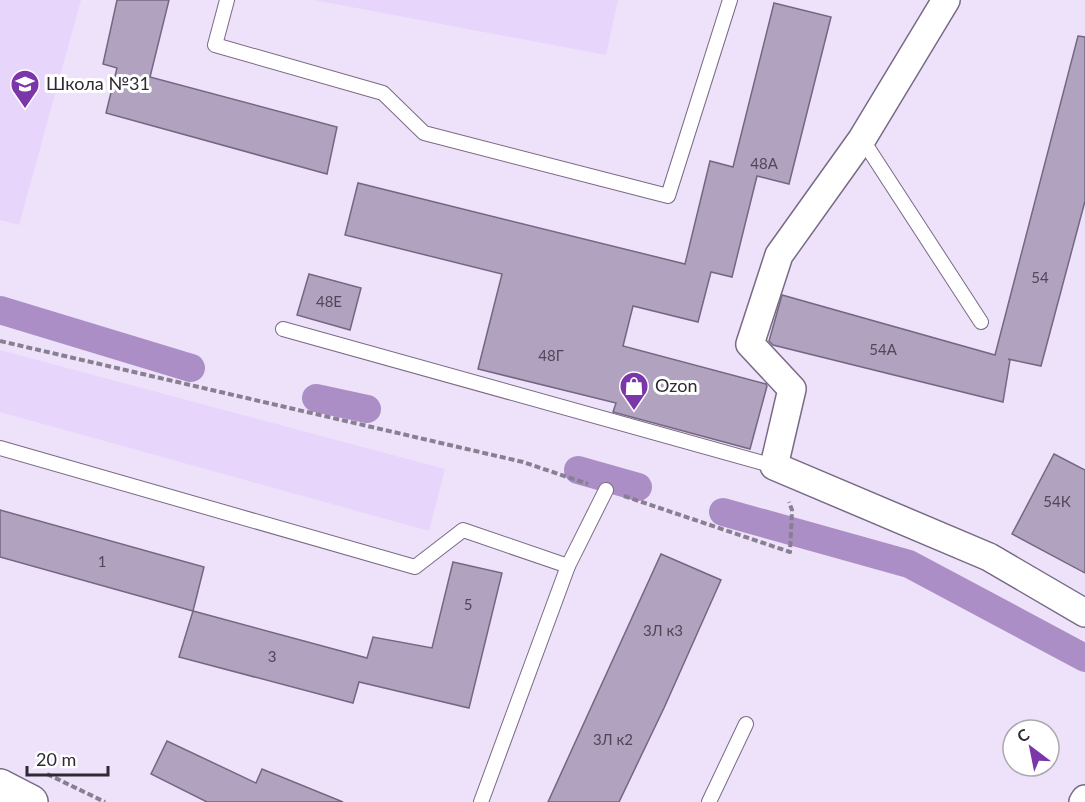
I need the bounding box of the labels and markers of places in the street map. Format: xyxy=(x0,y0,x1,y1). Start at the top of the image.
school or university icon: Школа №31 xyxy=(9,68,41,110)
place label: Школа №31 xyxy=(46,72,150,94)
shop icon: Ozon xyxy=(618,370,650,412)
place label: Ozon xyxy=(655,374,697,396)

